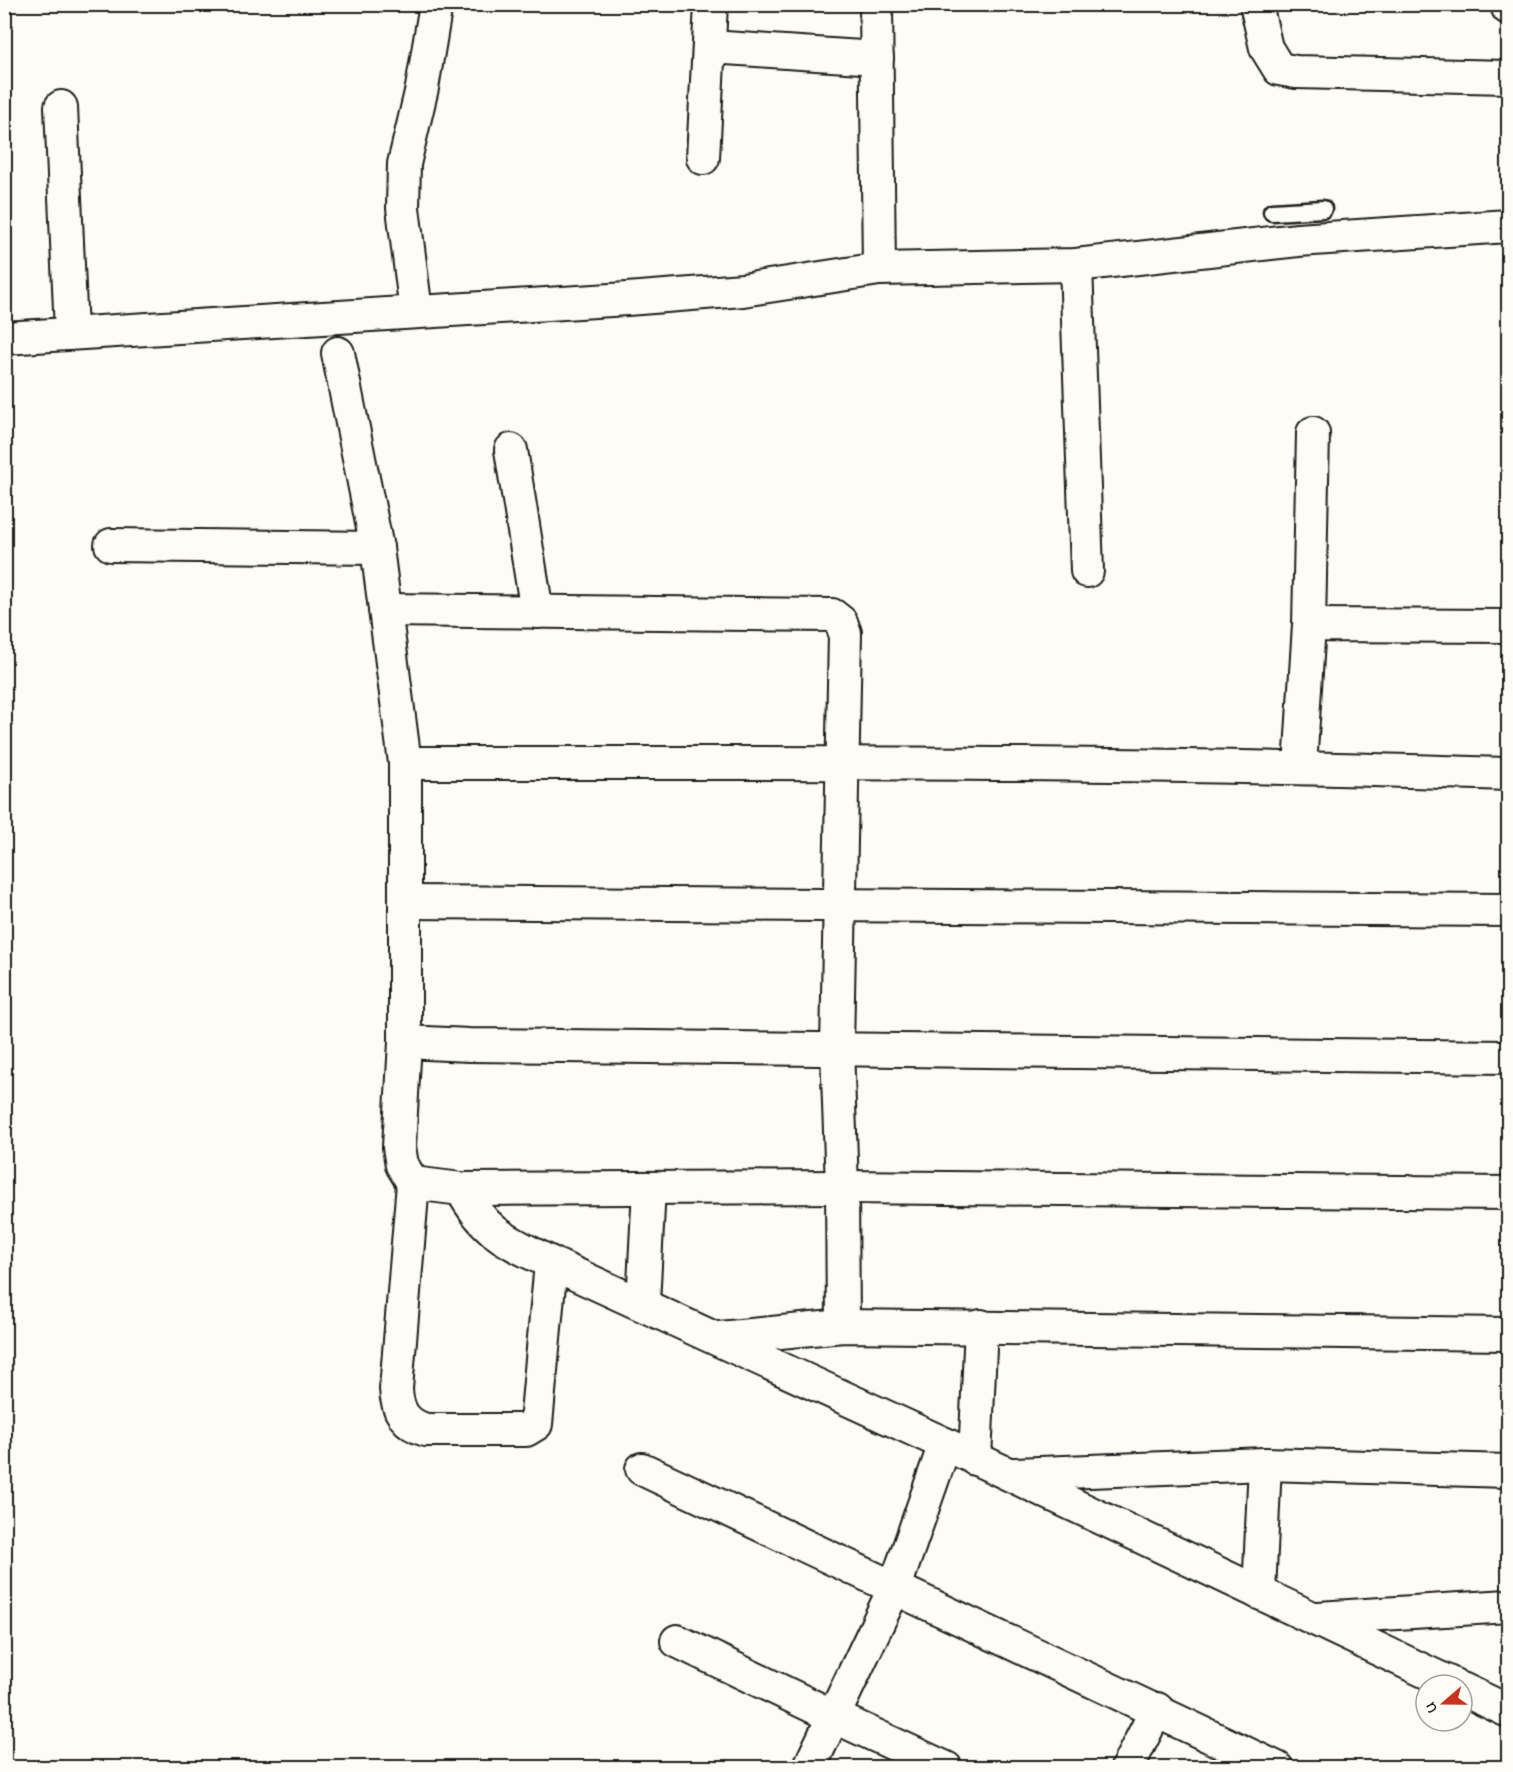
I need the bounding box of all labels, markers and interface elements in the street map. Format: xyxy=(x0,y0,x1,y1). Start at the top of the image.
north arrow xyxy=(1414,1673,1474,1733)
text: U xyxy=(1419,1699,1445,1716)

